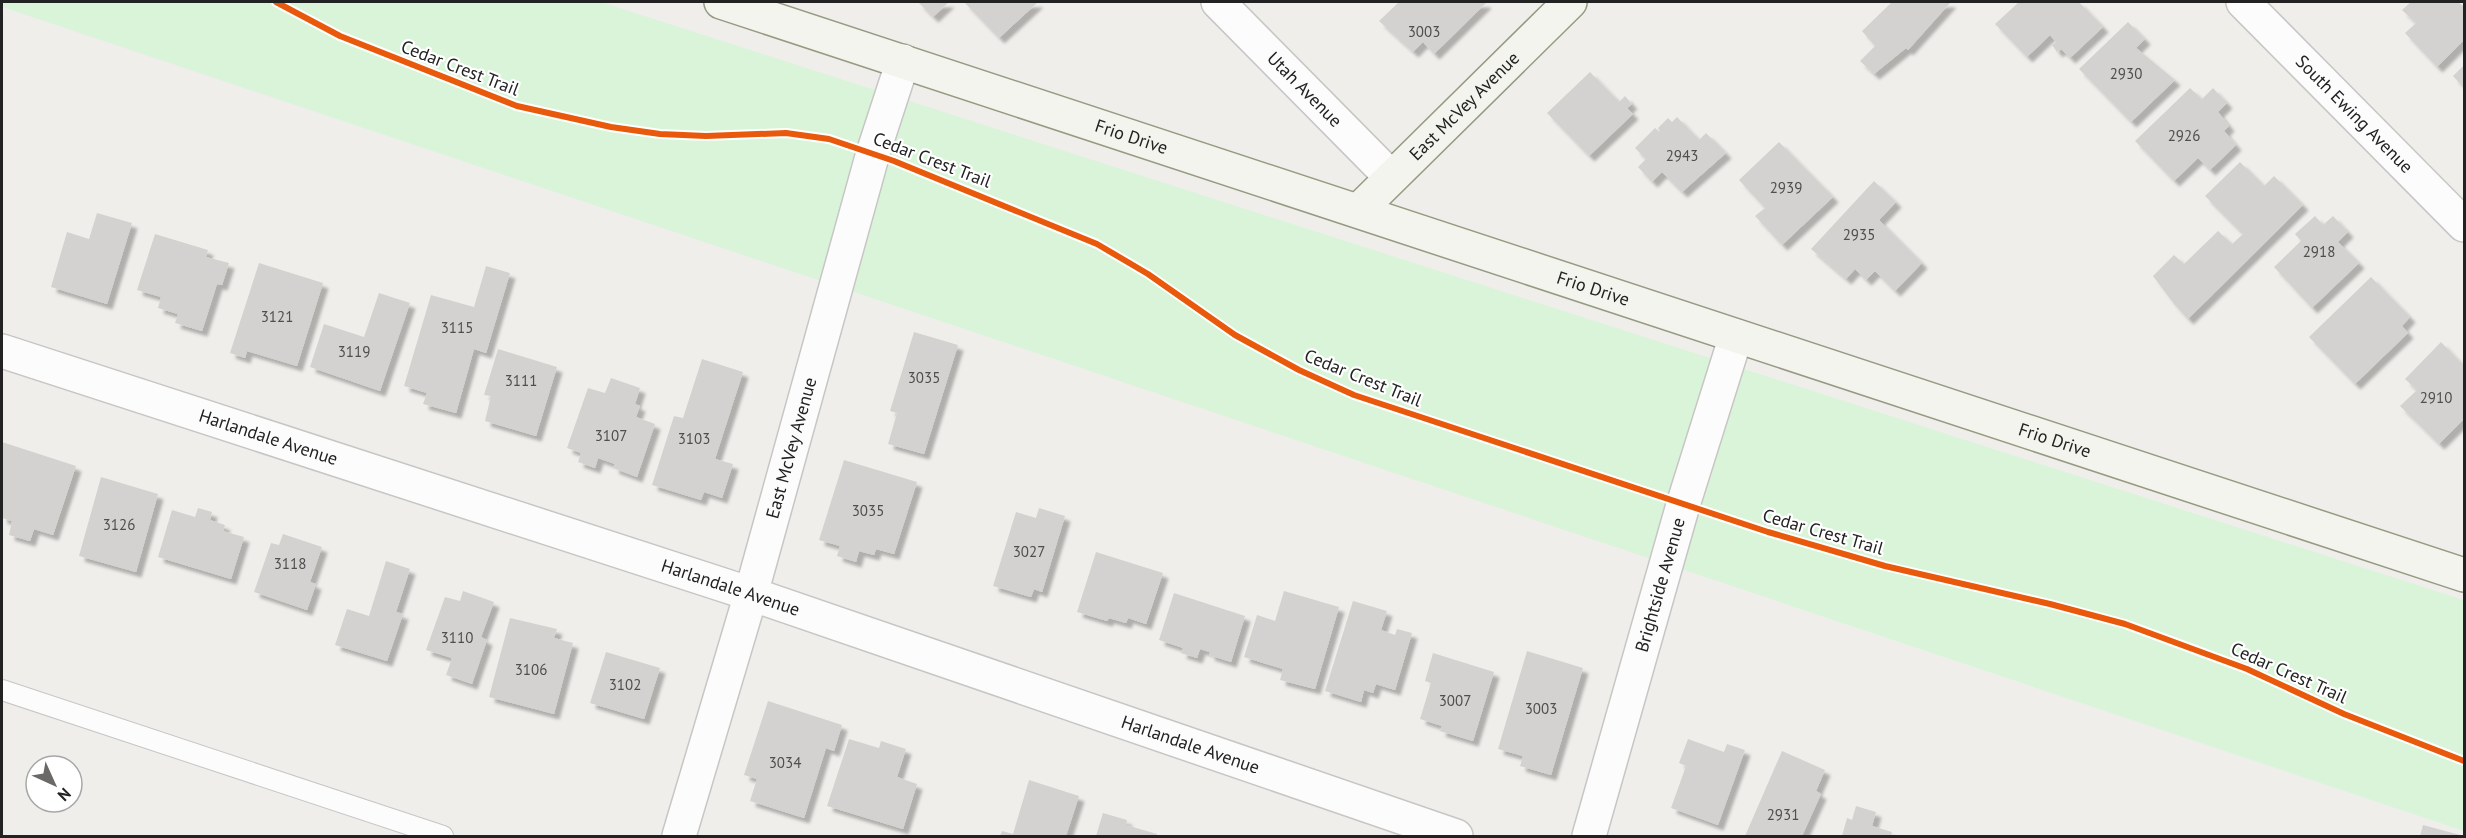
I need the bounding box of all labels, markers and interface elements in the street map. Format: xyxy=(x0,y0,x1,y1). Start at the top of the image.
house number: 3003 xyxy=(1408,22,1440,41)
street label: Cedar Crest Trail xyxy=(398,34,523,101)
street label: Utah Avenue xyxy=(1262,46,1347,132)
street label: East McVey Avenue xyxy=(1404,46,1524,165)
street label: South Ewing Avenue xyxy=(2291,50,2418,178)
house number: 2930 xyxy=(2110,64,2142,83)
street label: Frio Drive xyxy=(1092,114,1171,159)
street label: Cedar Crest Trail xyxy=(870,126,995,193)
house number: 2926 xyxy=(2168,126,2200,145)
house number: 2943 xyxy=(1666,146,1698,165)
house number: 2939 xyxy=(1770,178,1802,197)
house number: 2935 xyxy=(1843,225,1875,244)
house number: 2918 xyxy=(2303,242,2335,261)
street label: Frio Drive xyxy=(1554,266,1633,311)
house number: 3121 xyxy=(261,307,293,326)
house number: 3115 xyxy=(441,318,473,337)
house number: 3119 xyxy=(338,342,370,361)
street label: Cedar Crest Trail xyxy=(1301,344,1426,412)
house number: 3035 xyxy=(908,368,940,387)
house number: 3111 xyxy=(505,371,537,390)
street label: East McVey Avenue xyxy=(760,375,821,521)
house number: 2910 xyxy=(2420,388,2452,407)
street label: Harlandale Avenue xyxy=(196,404,341,470)
street label: Frio Drive xyxy=(2016,417,2094,463)
house number: 3107 xyxy=(595,426,627,445)
house number: 3103 xyxy=(678,429,710,448)
house number: 3035 xyxy=(852,501,884,520)
street label: Cedar Crest Trail xyxy=(1760,503,1887,560)
house number: 3126 xyxy=(103,515,135,534)
street label: Brightside Avenue xyxy=(1630,515,1690,655)
house number: 3027 xyxy=(1013,542,1045,561)
house number: 3118 xyxy=(274,554,306,573)
street label: Harlandale Avenue xyxy=(658,554,803,621)
house number: 3110 xyxy=(441,628,473,647)
street label: Cedar Crest Trail xyxy=(2228,637,2352,709)
house number: 3106 xyxy=(515,660,547,679)
house number: 3102 xyxy=(609,675,641,694)
house number: 3007 xyxy=(1439,691,1471,710)
house number: 3003 xyxy=(1525,699,1557,718)
street label: Harlandale Avenue xyxy=(1118,710,1263,779)
house number: 3034 xyxy=(769,753,801,772)
north arrow xyxy=(24,754,84,814)
text: N xyxy=(54,784,75,805)
house number: 2931 xyxy=(1767,805,1799,824)

